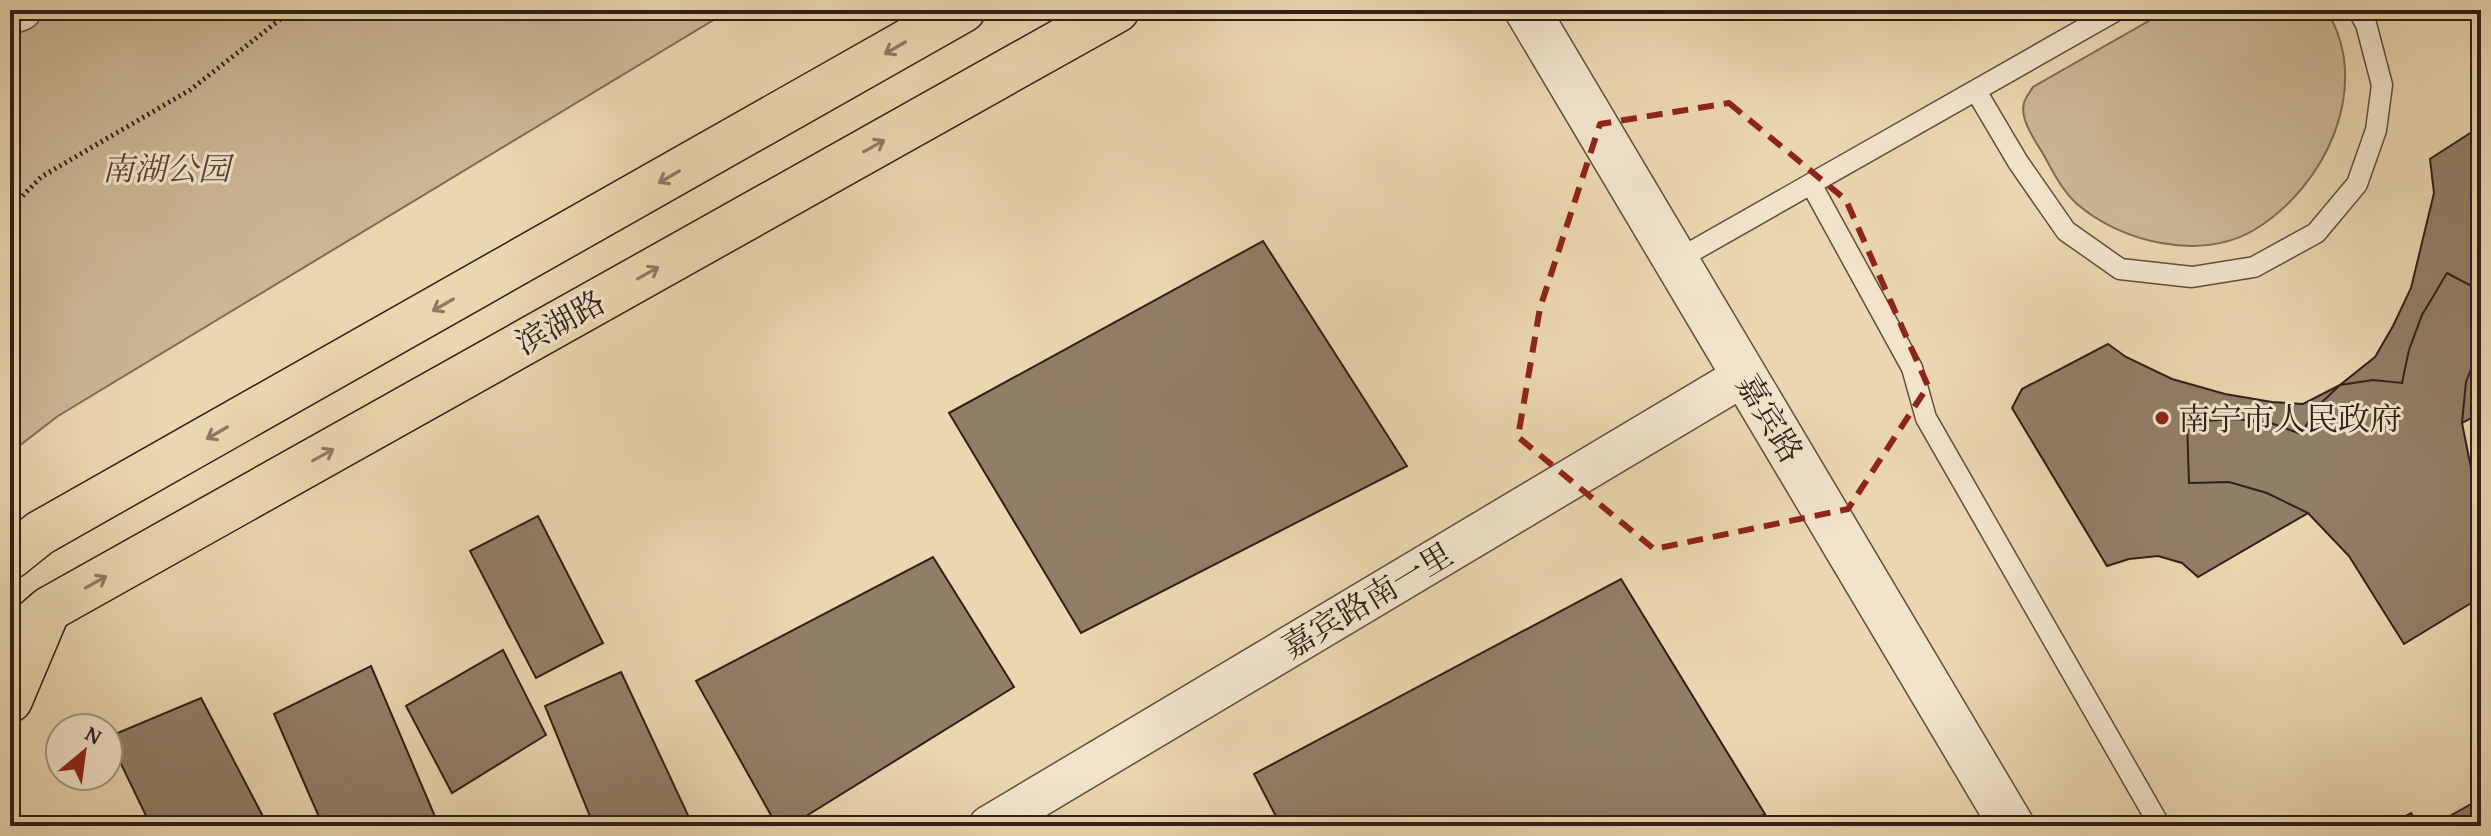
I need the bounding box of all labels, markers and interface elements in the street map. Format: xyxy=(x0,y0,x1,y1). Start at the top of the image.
one-way arrow xyxy=(884,41,908,57)
one-way arrow xyxy=(862,138,886,153)
park label: 南湖公园 xyxy=(102,145,235,192)
one-way arrow xyxy=(658,169,681,185)
one-way arrow xyxy=(635,265,659,280)
street label: 滨湖路 xyxy=(507,278,613,366)
one-way arrow xyxy=(432,297,455,313)
street label: 嘉宾路 xyxy=(1725,365,1815,471)
place label: 南宁市人民政府 xyxy=(2178,395,2402,442)
marker: 南宁市人民政府 xyxy=(2153,409,2171,427)
one-way arrow xyxy=(205,426,229,441)
one-way arrow xyxy=(311,447,334,463)
street label: 嘉宾路南一里 xyxy=(1273,530,1461,670)
one-way arrow xyxy=(84,574,108,590)
north arrow xyxy=(44,712,124,792)
text: N xyxy=(80,717,108,752)

